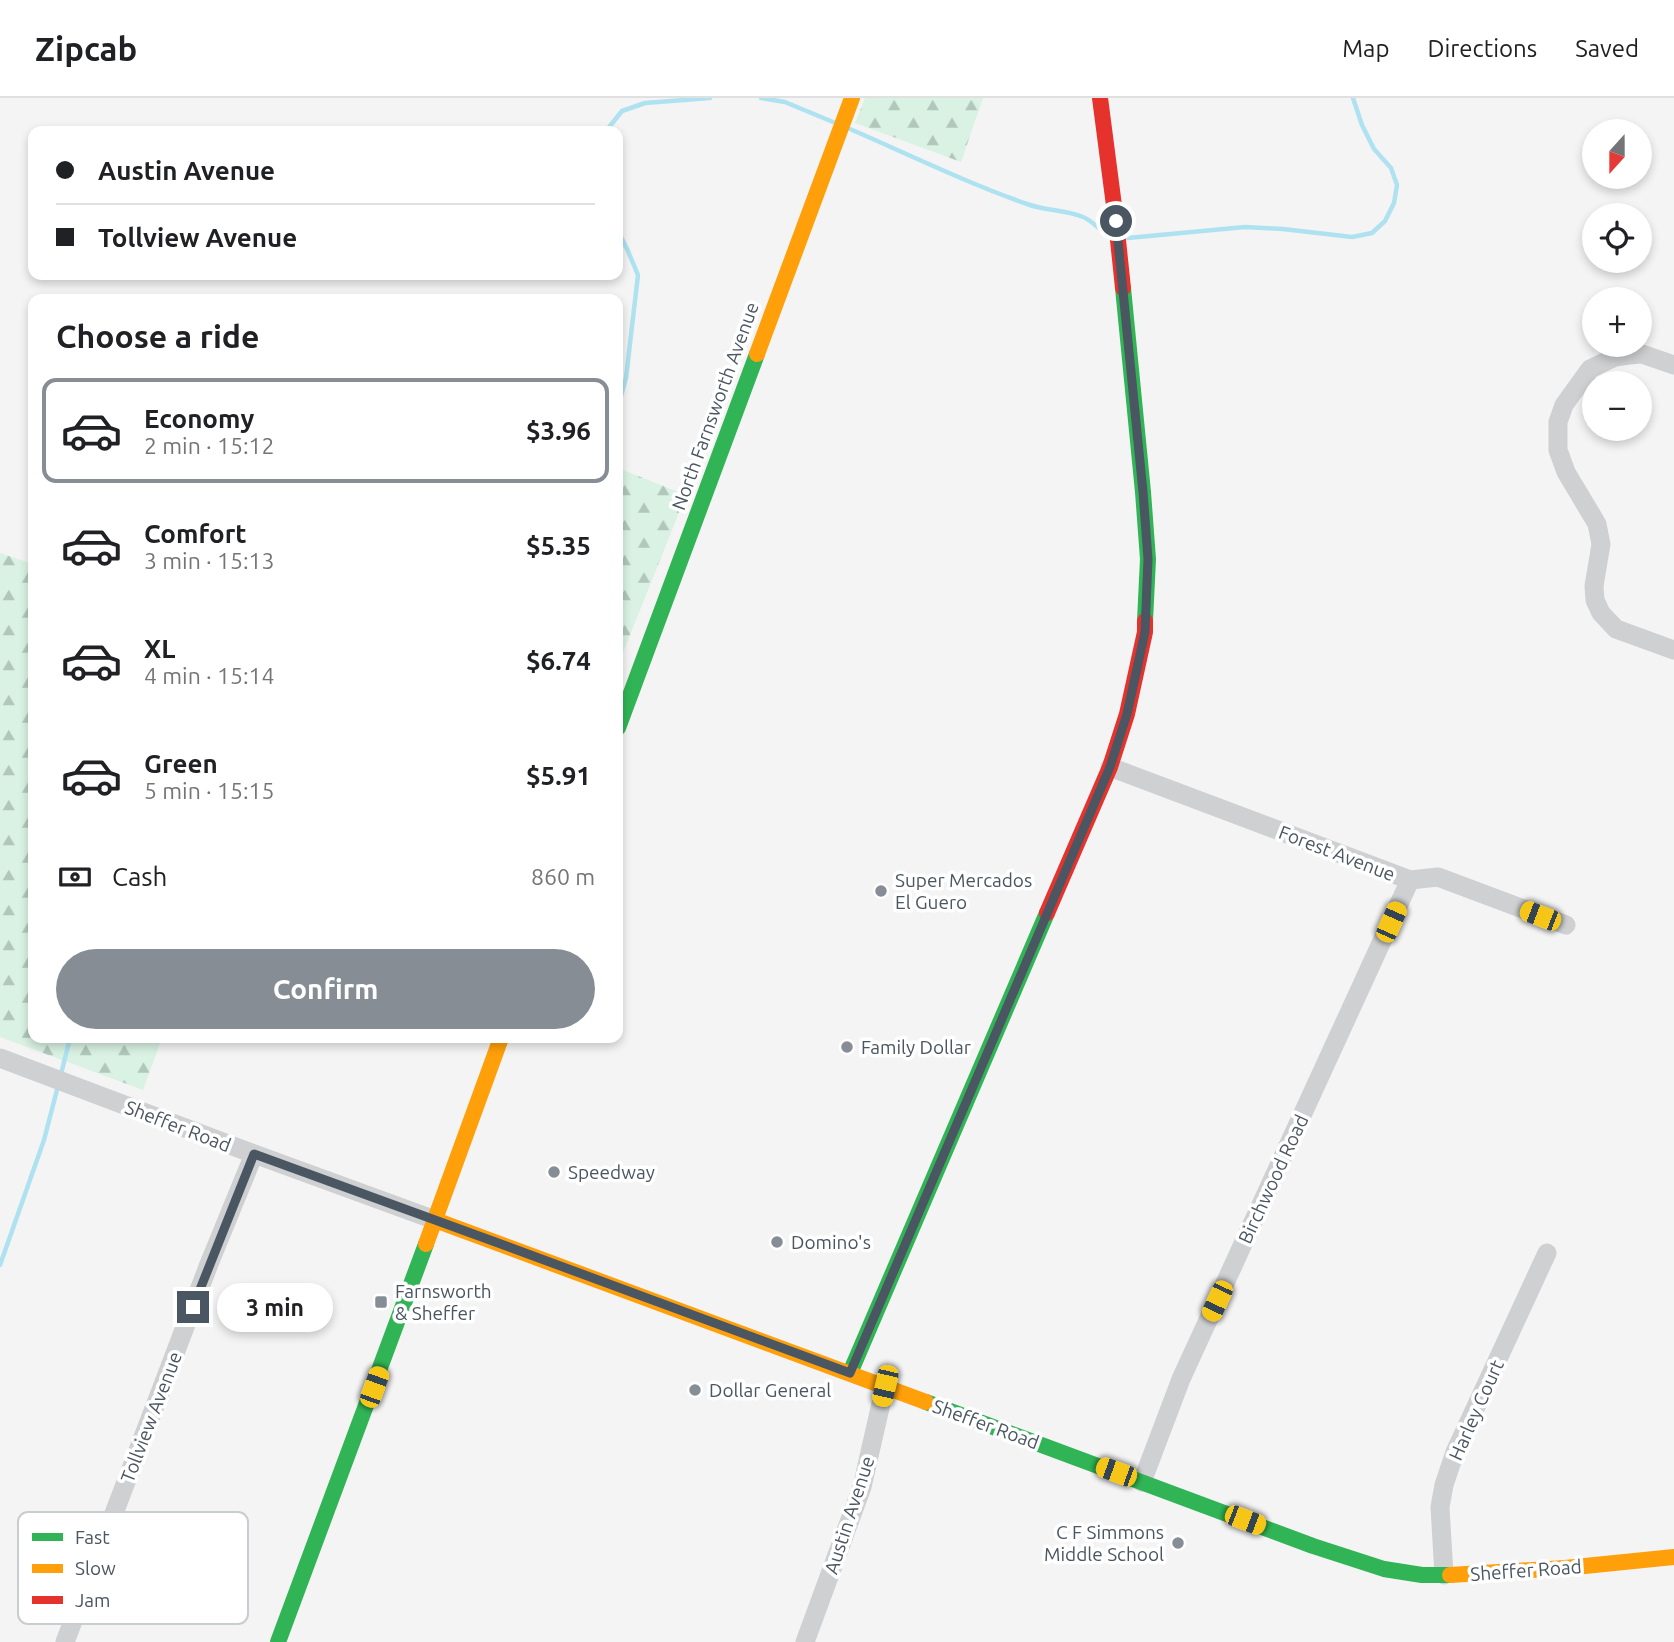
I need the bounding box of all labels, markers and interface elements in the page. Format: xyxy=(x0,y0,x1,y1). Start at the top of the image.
text: Zipcab xyxy=(35,30,137,67)
text: Map xyxy=(1342,35,1389,62)
text: Directions xyxy=(1427,35,1537,62)
text: Saved xyxy=(1575,35,1639,62)
north arrow xyxy=(1582,119,1652,189)
map controls xyxy=(1582,119,1652,441)
text: Austin Avenue xyxy=(98,156,275,185)
button: locate xyxy=(1582,203,1652,273)
route start xyxy=(1100,205,1132,237)
text: Tollview Avenue xyxy=(98,223,297,252)
button: + xyxy=(1582,287,1652,357)
street label: North Farnsworth Avenue xyxy=(667,299,763,513)
text: Choose a ride xyxy=(56,318,259,354)
button: − xyxy=(1582,371,1652,441)
icon: car xyxy=(60,399,123,462)
text: Economy xyxy=(144,404,254,433)
text: $3.96 xyxy=(526,416,591,445)
text: 2 min · 15:12 xyxy=(144,433,275,458)
icon: car xyxy=(60,514,123,577)
text: Comfort xyxy=(144,519,247,548)
text: $5.35 xyxy=(526,531,591,560)
text: 3 min · 15:13 xyxy=(144,548,275,573)
icon: car xyxy=(60,629,123,692)
text: XL xyxy=(144,634,175,663)
text: $6.74 xyxy=(526,646,591,675)
text: 4 min · 15:14 xyxy=(144,663,275,688)
icon: car xyxy=(60,744,123,807)
text: Green xyxy=(144,749,218,778)
text: $5.91 xyxy=(526,761,591,790)
text: 5 min · 15:15 xyxy=(144,778,275,803)
street label: Forest Avenue xyxy=(1276,821,1398,885)
icon: cash xyxy=(56,858,94,896)
text: Cash xyxy=(112,862,167,891)
text: 860 m xyxy=(531,864,595,889)
place label: Super Mercados El Guero xyxy=(895,869,1032,913)
marker: Super Mercados El Guero xyxy=(873,883,889,899)
car xyxy=(1373,899,1410,945)
car xyxy=(1517,899,1564,933)
button: Confirm xyxy=(56,949,595,1029)
place label: Family Dollar xyxy=(861,1036,971,1058)
marker: Family Dollar xyxy=(839,1039,855,1055)
street label: Sheffer Road xyxy=(122,1096,234,1156)
street label: Birchwood Road xyxy=(1234,1111,1312,1247)
place label: Speedway xyxy=(568,1161,655,1183)
marker: Speedway xyxy=(546,1164,562,1180)
place label: Domino's xyxy=(791,1231,871,1253)
marker: Domino's xyxy=(769,1234,785,1250)
car xyxy=(1199,1278,1236,1324)
place label: Farnsworth & Sheffer xyxy=(395,1280,492,1324)
callout: 3 min xyxy=(218,1282,333,1332)
route end xyxy=(177,1291,209,1323)
marker: Farnsworth & Sheffer xyxy=(373,1294,389,1310)
text: 3 min xyxy=(246,1295,304,1320)
street label: Tollview Avenue xyxy=(116,1349,186,1485)
street label: Harley Court xyxy=(1444,1356,1508,1464)
car xyxy=(871,1363,900,1409)
car xyxy=(357,1364,392,1410)
place label: Dollar General xyxy=(709,1379,831,1401)
marker: Dollar General xyxy=(687,1382,703,1398)
street label: Sheffer Road xyxy=(930,1395,1042,1453)
street label: Austin Avenue xyxy=(820,1453,878,1577)
car xyxy=(1093,1455,1140,1489)
car xyxy=(1222,1503,1269,1537)
legend xyxy=(18,1512,248,1624)
place label: C F Simmons Middle School xyxy=(1044,1521,1164,1565)
text: Fast xyxy=(75,1526,110,1548)
marker: C F Simmons Middle School xyxy=(1170,1535,1186,1551)
street label: Sheffer Road xyxy=(1470,1555,1582,1585)
text: Slow xyxy=(75,1557,116,1579)
text: Jam xyxy=(75,1589,111,1611)

